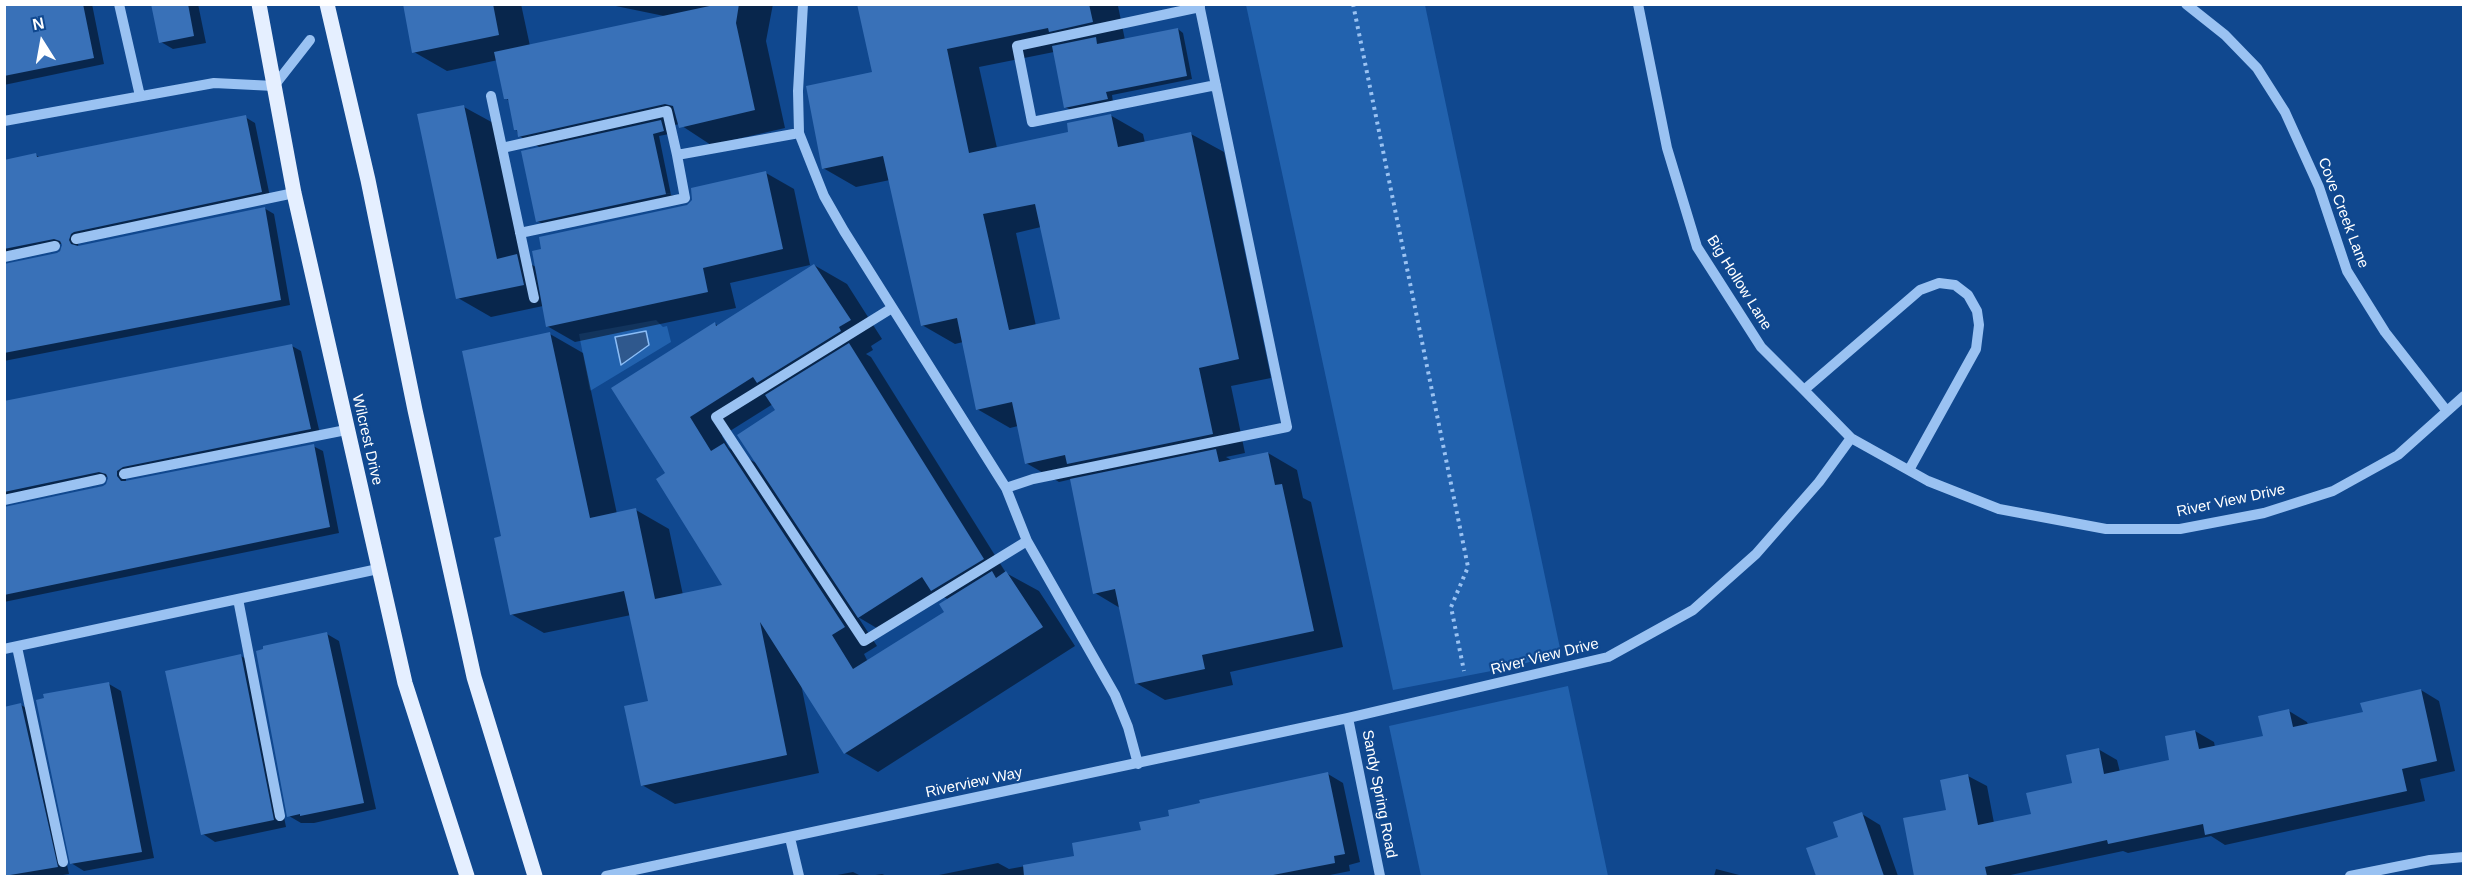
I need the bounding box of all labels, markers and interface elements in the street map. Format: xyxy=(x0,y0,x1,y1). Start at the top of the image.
north arrow xyxy=(12,12,72,72)
text: N xyxy=(31,14,46,33)
street label: Cove Creek Lane xyxy=(2314,155,2372,271)
street label: Big Hollow Lane xyxy=(1703,232,1775,334)
street label: Wilcrest Drive xyxy=(348,393,386,487)
street label: River View Drive xyxy=(2175,481,2287,521)
street label: River View Drive xyxy=(1489,635,1601,679)
street label: Sandy Spring Road xyxy=(1358,728,1400,860)
street label: Riverview Way xyxy=(924,764,1024,802)

